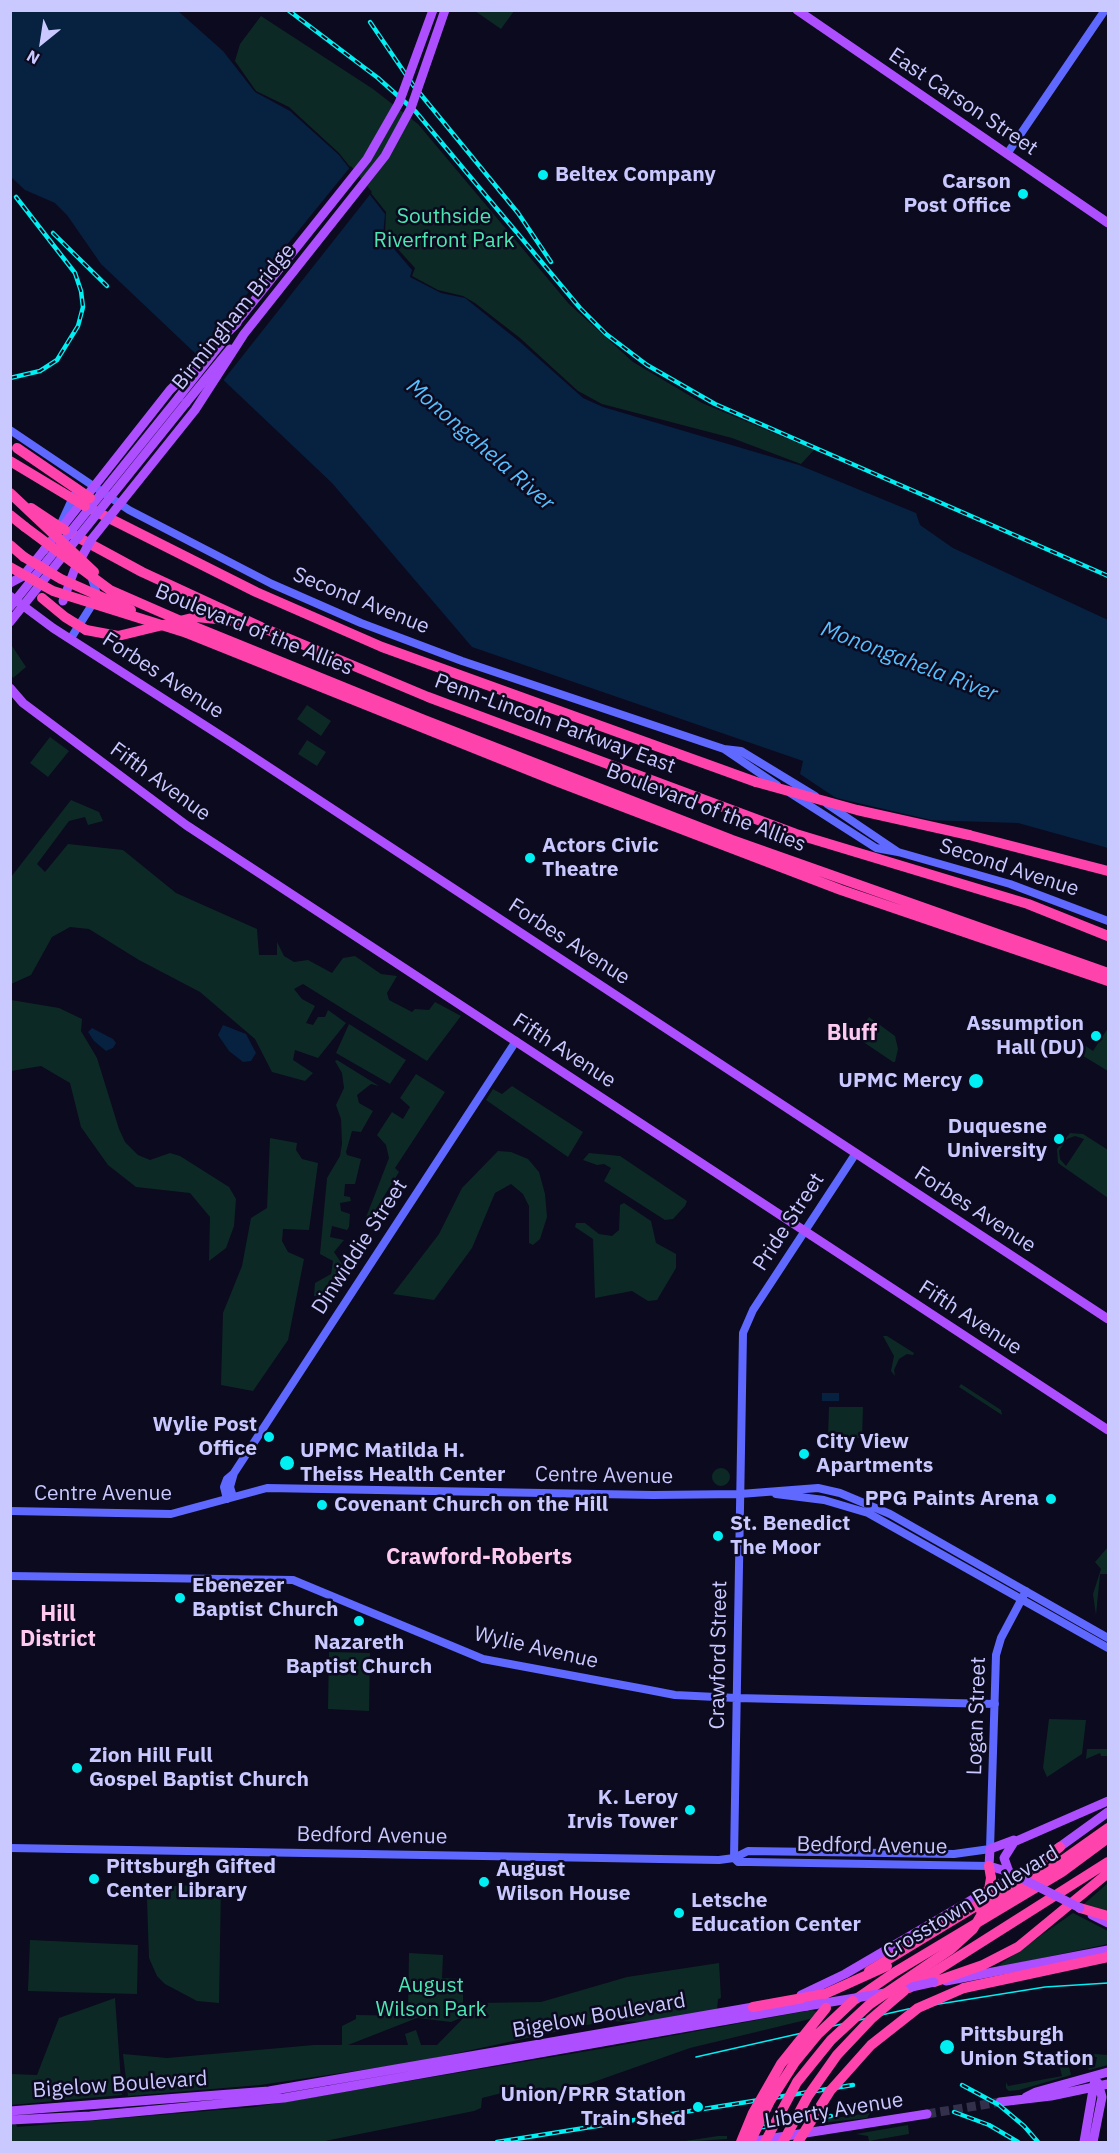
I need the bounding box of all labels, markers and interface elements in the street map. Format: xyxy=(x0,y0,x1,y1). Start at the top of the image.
north arrow xyxy=(12,12,72,72)
street label: East Carson Street xyxy=(884,43,1042,161)
text: N xyxy=(23,46,43,69)
place label: Beltex Company xyxy=(555,162,716,188)
marker: Beltex Company xyxy=(536,168,550,182)
place label: Carson Post Office xyxy=(904,169,1011,219)
marker: Carson Post Office xyxy=(1016,187,1030,201)
park label: Southside Riverfront Park xyxy=(373,204,515,254)
street label: Birmingham Bridge xyxy=(167,239,301,395)
water label: Monongahela River xyxy=(401,374,559,516)
street label: Second Avenue xyxy=(289,562,433,640)
street label: Boulevard of the Allies xyxy=(151,579,357,681)
water label: Monongahela River xyxy=(817,616,1001,708)
street label: Forbes Avenue xyxy=(98,627,228,725)
street label: Penn-Lincoln Parkway East xyxy=(431,669,679,779)
street label: Fifth Avenue xyxy=(105,737,215,827)
street label: Boulevard of the Allies xyxy=(603,758,809,858)
place label: Actors Civic Theatre xyxy=(542,833,659,883)
street label: Second Avenue xyxy=(936,834,1082,902)
marker: Actors Civic Theatre xyxy=(523,851,537,865)
street label: Forbes Avenue xyxy=(504,893,634,991)
street label: Fifth Avenue xyxy=(508,1008,620,1094)
place label: Assumption Hall (DU) xyxy=(966,1011,1084,1061)
district label: Bluff xyxy=(827,1021,877,1047)
marker: Assumption Hall (DU) xyxy=(1089,1029,1103,1043)
place label: UPMC Mercy xyxy=(838,1068,962,1094)
marker: UPMC Mercy xyxy=(967,1072,985,1090)
place label: Duquesne University xyxy=(947,1114,1047,1164)
marker: Duquesne University xyxy=(1052,1132,1066,1146)
street label: Forbes Avenue xyxy=(910,1161,1040,1259)
street label: Pride Street xyxy=(748,1168,830,1276)
street label: Dinwiddie Street xyxy=(307,1175,413,1319)
street label: Fifth Avenue xyxy=(914,1275,1026,1361)
place label: Wylie Post Office xyxy=(153,1412,257,1462)
place label: City View Apartments xyxy=(816,1429,933,1479)
marker: Wylie Post Office xyxy=(262,1430,276,1444)
place label: UPMC Matilda H. Theiss Health Center xyxy=(300,1438,506,1488)
marker: City View Apartments xyxy=(797,1447,811,1461)
marker: UPMC Matilda H. Theiss Health Center xyxy=(278,1454,296,1472)
street label: Centre Avenue xyxy=(535,1462,673,1490)
street label: Centre Avenue xyxy=(34,1481,172,1507)
place label: PPG Paints Arena xyxy=(865,1486,1039,1512)
place label: Covenant Church on the Hill xyxy=(334,1492,608,1518)
marker: PPG Paints Arena xyxy=(1044,1492,1058,1506)
marker: Covenant Church on the Hill xyxy=(315,1498,329,1512)
place label: St. Benedict The Moor xyxy=(730,1511,850,1561)
marker: St. Benedict The Moor xyxy=(711,1529,725,1543)
district label: Crawford-Roberts xyxy=(386,1545,572,1571)
place label: Ebenezer Baptist Church xyxy=(192,1573,339,1623)
street label: Crawford Street xyxy=(705,1580,733,1730)
marker: Ebenezer Baptist Church xyxy=(173,1591,187,1605)
district label: Hill District xyxy=(20,1602,96,1654)
marker: Nazareth Baptist Church xyxy=(352,1614,366,1628)
street label: Wylie Avenue xyxy=(471,1621,601,1675)
place label: Nazareth Baptist Church xyxy=(286,1630,432,1680)
street label: Logan Street xyxy=(962,1656,992,1776)
place label: Zion Hill Full Gospel Baptist Church xyxy=(89,1743,309,1793)
marker: Zion Hill Full Gospel Baptist Church xyxy=(70,1761,84,1775)
place label: K. Leroy Irvis Tower xyxy=(567,1785,678,1835)
marker: K. Leroy Irvis Tower xyxy=(683,1803,697,1817)
street label: Bedford Avenue xyxy=(296,1822,448,1850)
street label: Bedford Avenue xyxy=(796,1832,948,1860)
street label: Crosstown Boulevard xyxy=(879,1841,1063,1965)
place label: Pittsburgh Gifted Center Library xyxy=(106,1854,276,1904)
place label: August Wilson House xyxy=(496,1857,631,1907)
marker: Pittsburgh Gifted Center Library xyxy=(87,1872,101,1886)
marker: August Wilson House xyxy=(477,1875,491,1889)
place label: Letsche Education Center xyxy=(691,1888,861,1938)
marker: Letsche Education Center xyxy=(672,1906,686,1920)
park label: August Wilson Park xyxy=(375,1973,487,2023)
street label: Bigelow Boulevard xyxy=(510,1988,688,2044)
place label: Pittsburgh Union Station xyxy=(960,2022,1094,2072)
marker: Pittsburgh Union Station xyxy=(938,2038,956,2056)
street label: Bigelow Boulevard xyxy=(32,2066,208,2104)
place label: Union/PRR Station Train Shed xyxy=(501,2082,686,2132)
street label: Liberty Avenue xyxy=(763,2088,905,2134)
marker: Union/PRR Station Train Shed xyxy=(691,2100,705,2114)

